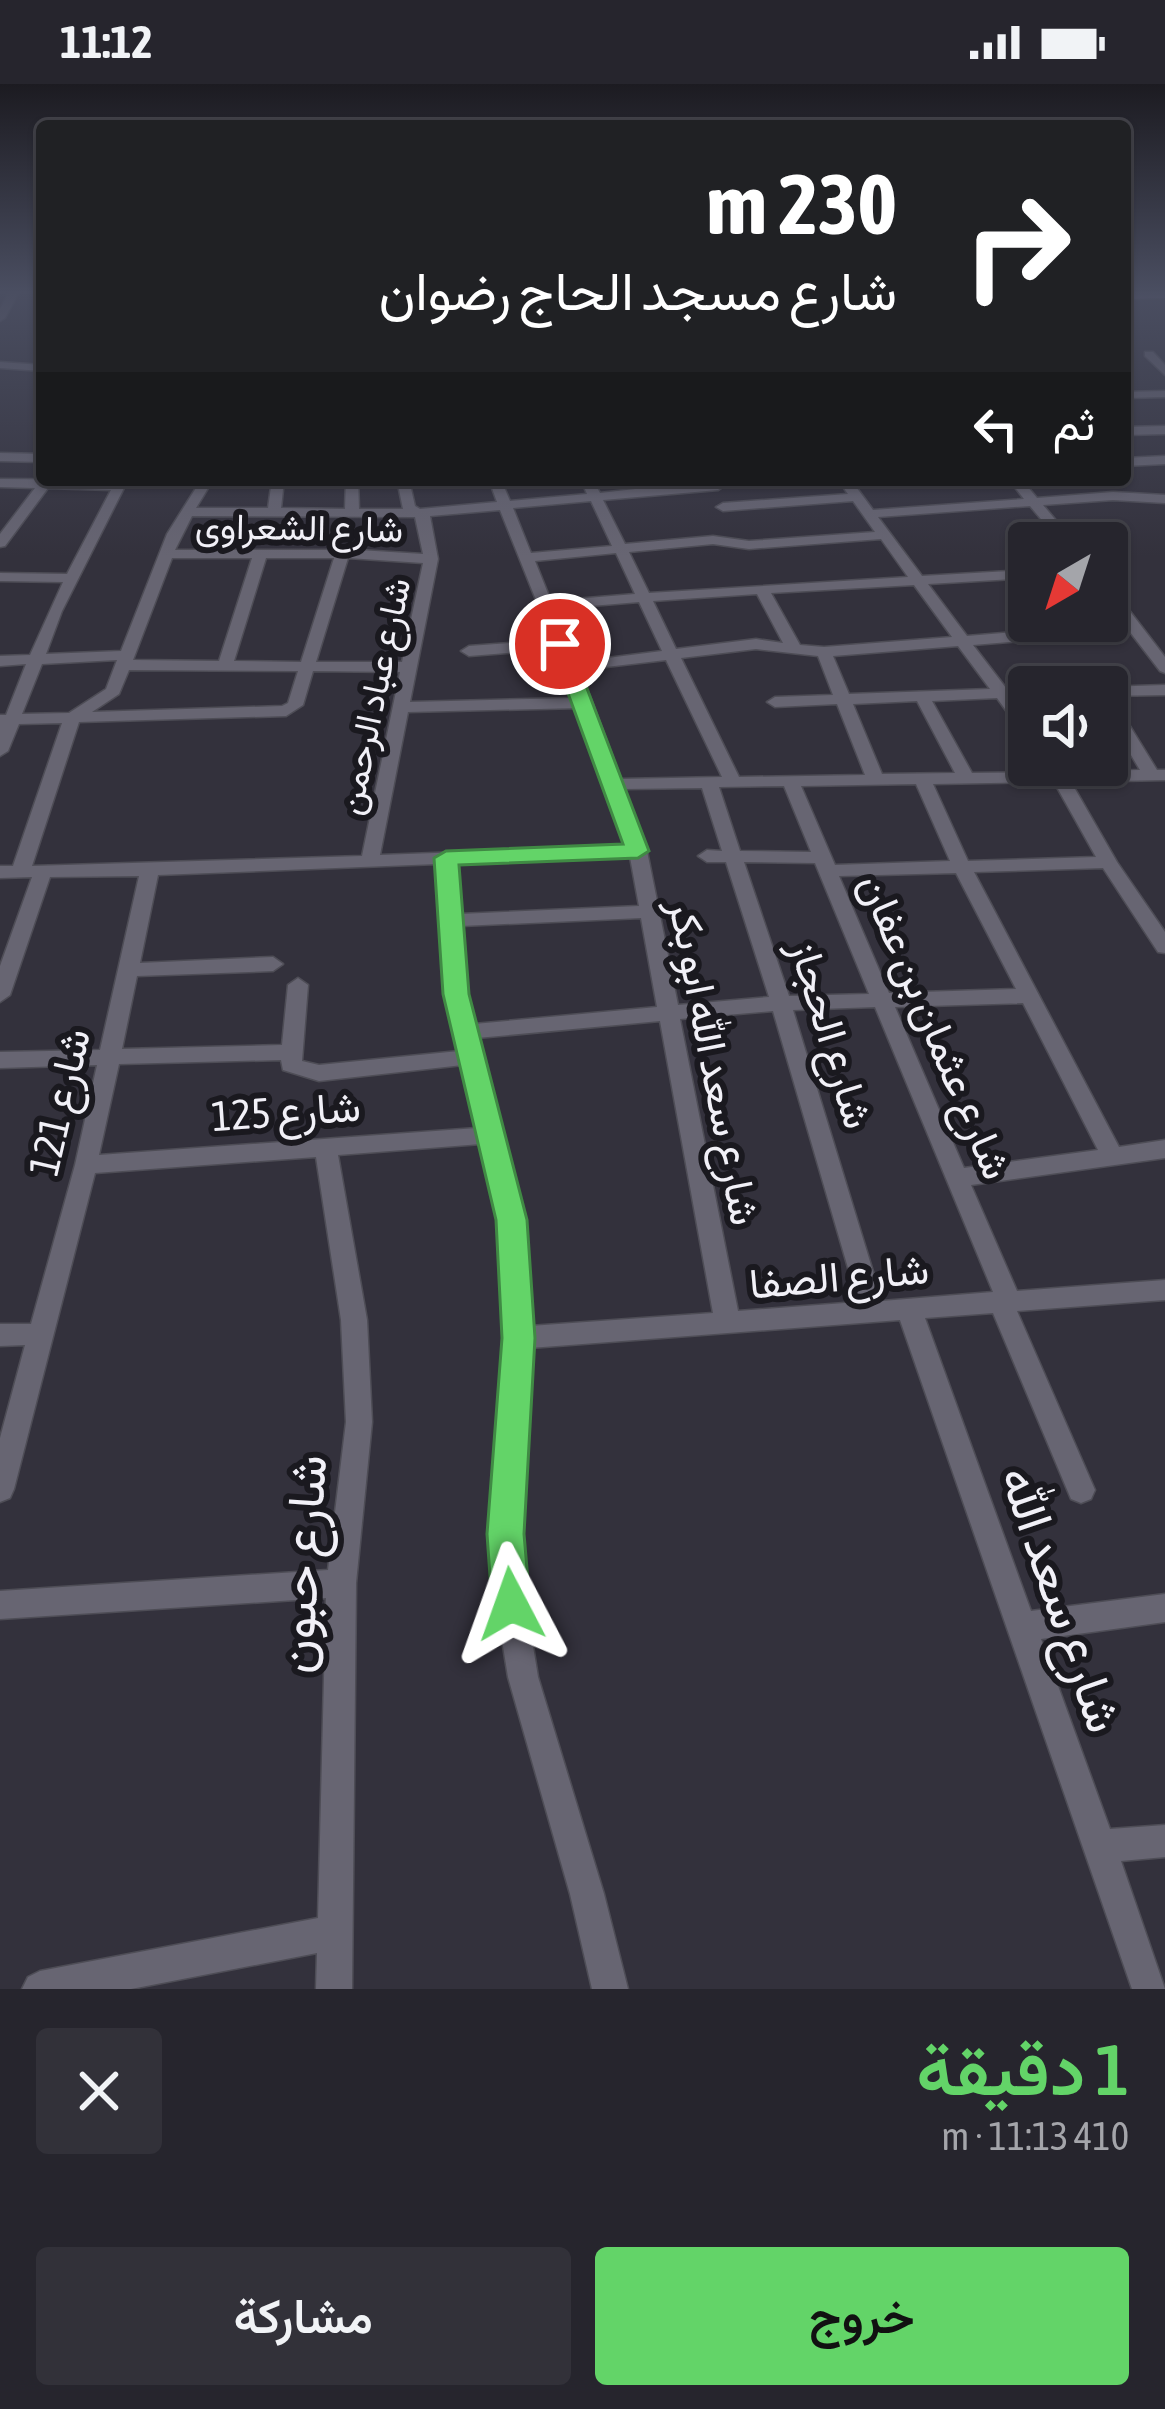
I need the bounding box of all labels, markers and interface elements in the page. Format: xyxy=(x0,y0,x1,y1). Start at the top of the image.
text: 11:12 xyxy=(60,16,153,68)
text: 230 m xyxy=(707,156,897,252)
icon: right xyxy=(939,168,1095,324)
text: شارع مسجد الحاج رضوان xyxy=(379,260,897,321)
icon: left xyxy=(963,396,1029,462)
text: ثم xyxy=(1053,398,1095,450)
street label: شارع الشعراوى xyxy=(194,504,403,554)
north arrow xyxy=(1008,522,1128,642)
map controls xyxy=(1008,522,1128,786)
street label: شارع عباد الرحمن xyxy=(327,574,422,819)
pin xyxy=(509,593,611,695)
icon: arrive xyxy=(527,611,593,677)
button: sound xyxy=(1008,666,1128,786)
street label: شارع عثمان بن عفان xyxy=(845,866,1022,1188)
street label: شارع سعد الله ابو بكر xyxy=(655,894,770,1230)
street label: شارع الحجاز xyxy=(776,933,883,1136)
street label: شارع 121 xyxy=(19,1024,104,1181)
street label: شارع 125 xyxy=(210,1082,363,1145)
street label: شارع الصفا xyxy=(747,1244,931,1313)
street label: شارع حبون xyxy=(263,1453,344,1675)
street label: شارع سعد الله xyxy=(984,1458,1136,1741)
position arrow xyxy=(448,1541,574,1667)
button: close xyxy=(36,2028,162,2154)
text: 1 دقيقة xyxy=(916,2028,1129,2110)
text: 410 m · 11:13 xyxy=(941,2114,1129,2158)
button: مشاركة xyxy=(36,2247,571,2385)
button: خروج xyxy=(595,2247,1129,2385)

